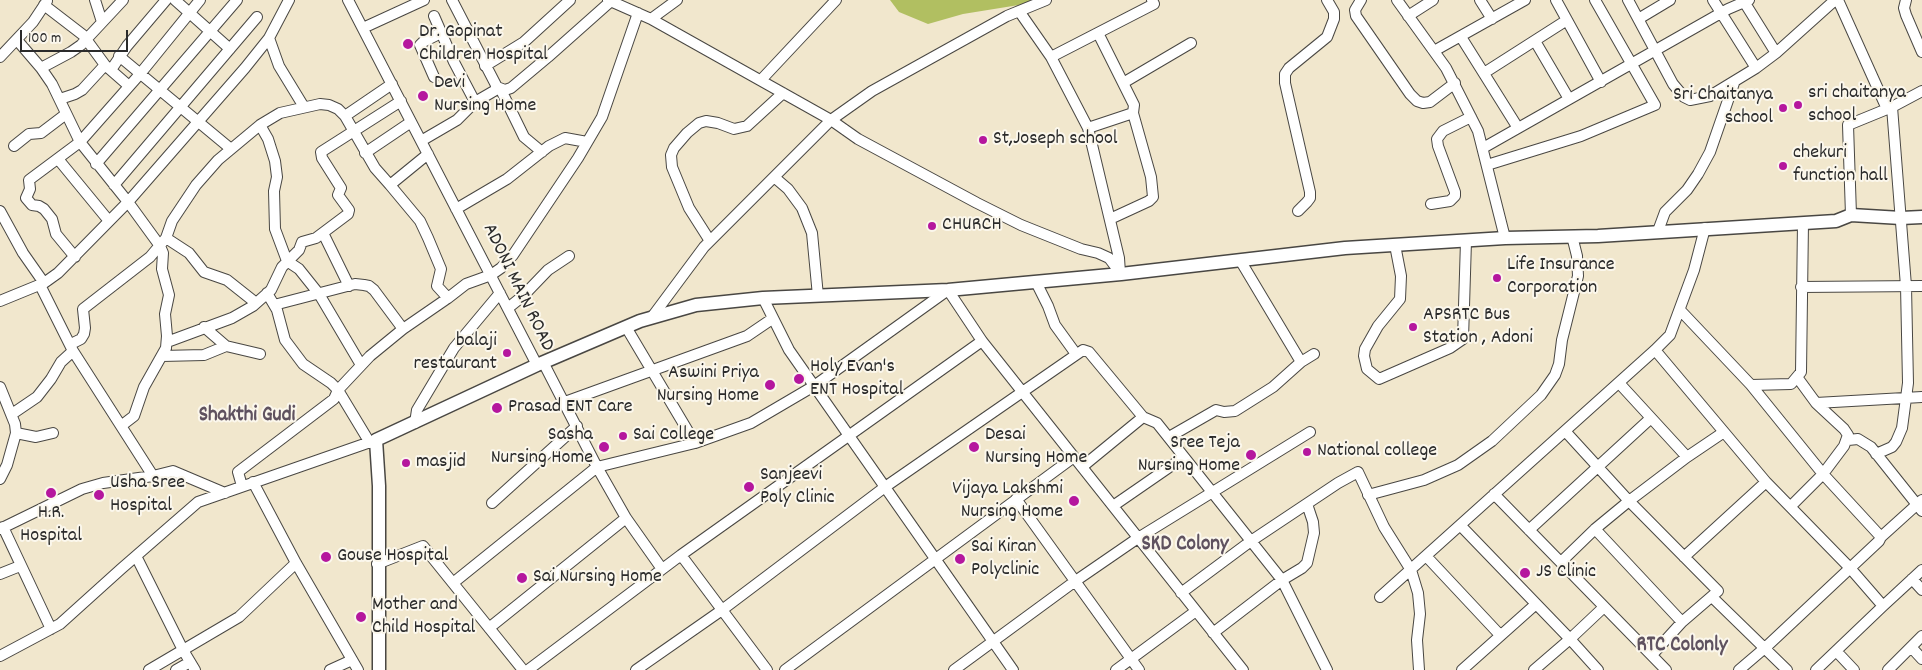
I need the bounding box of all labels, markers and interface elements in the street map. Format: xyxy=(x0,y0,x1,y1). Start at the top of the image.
scale bar xyxy=(22,20,130,52)
place label: Dr. Gopinat Children Hospital xyxy=(419,21,548,68)
text: 100 m xyxy=(28,28,61,50)
marker: Dr. Gopinat Children Hospital xyxy=(401,37,415,51)
place label: Devi Nursing Home xyxy=(434,72,536,119)
place label: sri chaitanya school xyxy=(1808,82,1906,129)
place label: Sri Chaitanya school xyxy=(1673,84,1773,131)
marker: Devi Nursing Home xyxy=(416,89,430,103)
marker: sri chaitanya school xyxy=(1792,99,1804,111)
marker: Sri Chaitanya school xyxy=(1777,102,1789,114)
place label: St,Joseph school xyxy=(993,128,1118,152)
marker: St,Joseph school xyxy=(977,134,989,146)
place label: chekuri function hall xyxy=(1793,142,1888,189)
marker: chekuri function hall xyxy=(1777,160,1789,172)
place label: CHURCH xyxy=(942,214,1002,238)
street label: ADONI MAIN ROAD xyxy=(476,220,558,356)
marker: CHURCH xyxy=(926,220,938,232)
place label: Life Insurance Corporation xyxy=(1507,254,1615,301)
marker: Life Insurance Corporation xyxy=(1491,272,1503,284)
place label: APSRTC Bus Station , Adoni xyxy=(1423,304,1533,351)
marker: APSRTC Bus Station , Adoni xyxy=(1407,321,1419,333)
place label: balaji restaurant xyxy=(414,330,497,377)
marker: balaji restaurant xyxy=(501,347,513,359)
place label: Holy Evan's ENT Hospital xyxy=(810,356,903,403)
place label: Aswini Priya Nursing Home xyxy=(657,362,759,409)
marker: Holy Evan's ENT Hospital xyxy=(792,372,806,386)
marker: Aswini Priya Nursing Home xyxy=(763,378,777,392)
place label: Prasad ENT Care xyxy=(508,396,633,420)
marker: Prasad ENT Care xyxy=(490,401,504,415)
district label: Shakthi Gudi xyxy=(199,404,295,430)
place label: Sasha Nursing Home xyxy=(491,424,593,471)
place label: Sai College xyxy=(633,424,714,448)
place label: Desai Nursing Home xyxy=(985,424,1087,471)
marker: Sai College xyxy=(617,430,629,442)
place label: Sree Teja Nursing Home xyxy=(1138,432,1240,479)
marker: Sasha Nursing Home xyxy=(597,440,611,454)
marker: Desai Nursing Home xyxy=(967,440,981,454)
place label: National college xyxy=(1317,440,1437,464)
marker: National college xyxy=(1301,446,1313,458)
marker: Sree Teja Nursing Home xyxy=(1244,448,1258,462)
place label: masjid xyxy=(416,451,466,475)
marker: masjid xyxy=(400,457,412,469)
place label: Sanjeevi Poly Clinic xyxy=(760,464,835,511)
place label: Usha Sree Hospital xyxy=(110,472,185,519)
place label: Vijaya Lakshmi Nursing Home xyxy=(952,478,1063,525)
marker: Sanjeevi Poly Clinic xyxy=(742,480,756,494)
marker: H.R. Hospital xyxy=(44,486,58,500)
marker: Usha Sree Hospital xyxy=(92,488,106,502)
marker: Vijaya Lakshmi Nursing Home xyxy=(1067,494,1081,508)
place label: H.R. Hospital xyxy=(20,502,82,549)
district label: SKD Colony xyxy=(1142,533,1228,559)
place label: Sai Kiran Polyclinic xyxy=(971,536,1039,583)
place label: Gouse Hospital xyxy=(337,545,448,569)
marker: Gouse Hospital xyxy=(319,550,333,564)
marker: Sai Kiran Polyclinic xyxy=(953,552,967,566)
place label: JS Clinic xyxy=(1536,561,1596,585)
place label: Sai Nursing Home xyxy=(533,566,662,590)
marker: JS Clinic xyxy=(1518,566,1532,580)
marker: Sai Nursing Home xyxy=(515,571,529,585)
place label: Mother and Child Hospital xyxy=(372,594,475,641)
marker: Mother and Child Hospital xyxy=(354,610,368,624)
district label: RTC Colonly xyxy=(1636,634,1728,660)

